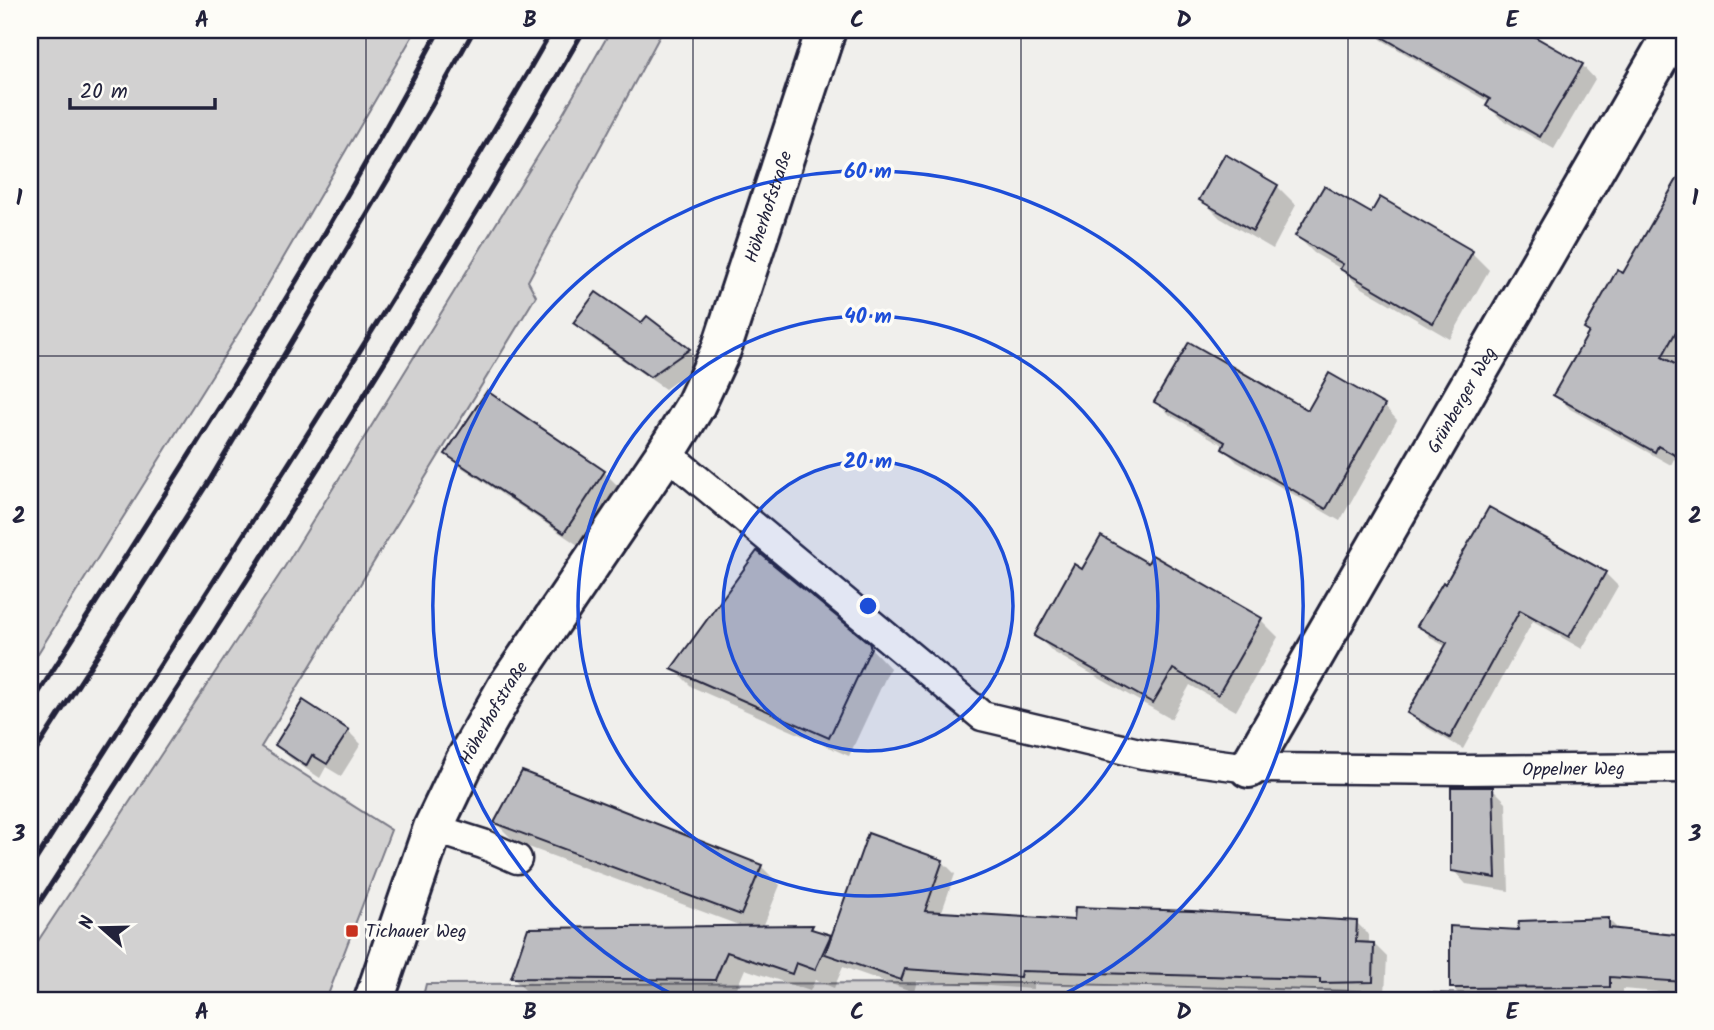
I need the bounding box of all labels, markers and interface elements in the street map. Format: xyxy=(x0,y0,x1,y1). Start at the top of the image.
text: A xyxy=(195,3,209,39)
text: B xyxy=(523,3,537,39)
text: C xyxy=(850,3,864,39)
text: D xyxy=(1176,3,1192,39)
text: E xyxy=(1506,3,1520,39)
scale bar xyxy=(70,66,215,110)
text: 20 m xyxy=(80,76,128,109)
street label: Höherhofstraße xyxy=(738,147,801,267)
text: 60 m xyxy=(844,156,892,189)
text: 1 xyxy=(16,181,23,217)
text: 1 xyxy=(1692,181,1699,217)
text: 40 m xyxy=(844,301,892,334)
street label: Grünberger Weg xyxy=(1420,342,1505,460)
text: 20 m xyxy=(844,446,892,479)
text: 2 xyxy=(12,499,26,535)
text: 2 xyxy=(1688,499,1702,535)
centre of rings xyxy=(856,594,880,618)
street label: Höherhofstraße xyxy=(453,656,536,771)
street label: Oppelner Weg xyxy=(1522,756,1625,785)
text: 3 xyxy=(12,817,26,853)
text: 3 xyxy=(1688,817,1702,853)
north arrow xyxy=(66,894,136,964)
text: N xyxy=(72,912,104,934)
place label: Tichauer Weg xyxy=(366,918,467,947)
marker: Tichauer Weg xyxy=(344,923,360,939)
text: A xyxy=(195,995,209,1030)
text: B xyxy=(523,995,537,1030)
text: C xyxy=(850,995,864,1030)
text: D xyxy=(1176,995,1192,1030)
text: E xyxy=(1506,995,1520,1030)

